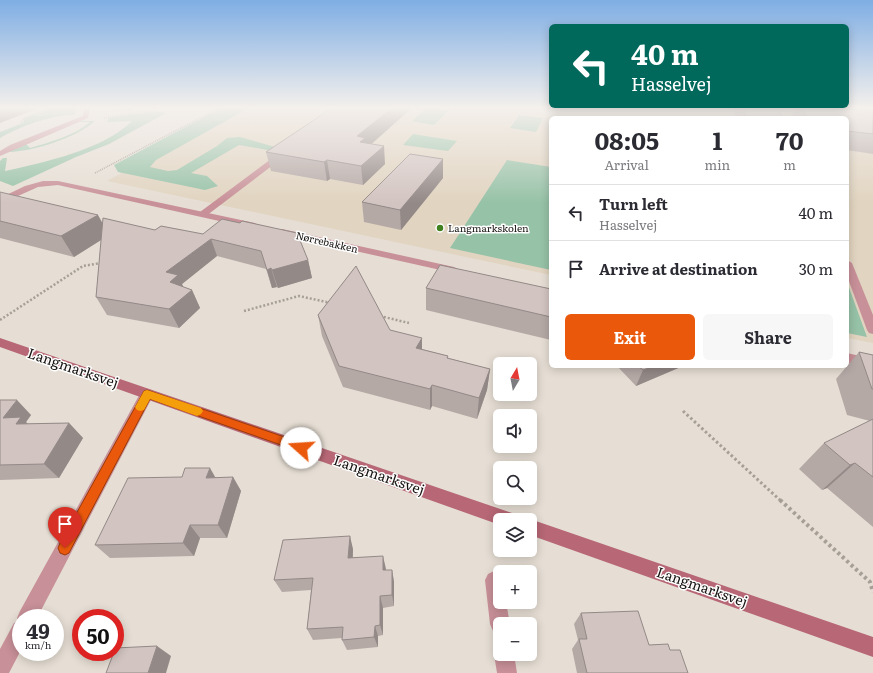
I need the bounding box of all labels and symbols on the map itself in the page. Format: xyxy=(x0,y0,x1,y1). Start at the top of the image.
place label: Langmarkskolen xyxy=(448,220,529,235)
marker: Langmarkskolen xyxy=(435,223,445,233)
street label: Nørrebakken xyxy=(295,227,360,256)
street label: Langmarksvej xyxy=(25,342,121,392)
north arrow xyxy=(493,357,537,401)
position arrow xyxy=(280,427,322,469)
street label: Langmarksvej xyxy=(331,449,427,499)
pin xyxy=(48,507,82,548)
street label: Langmarksvej xyxy=(654,561,750,611)
speed limit sign: 50 xyxy=(72,609,124,661)

